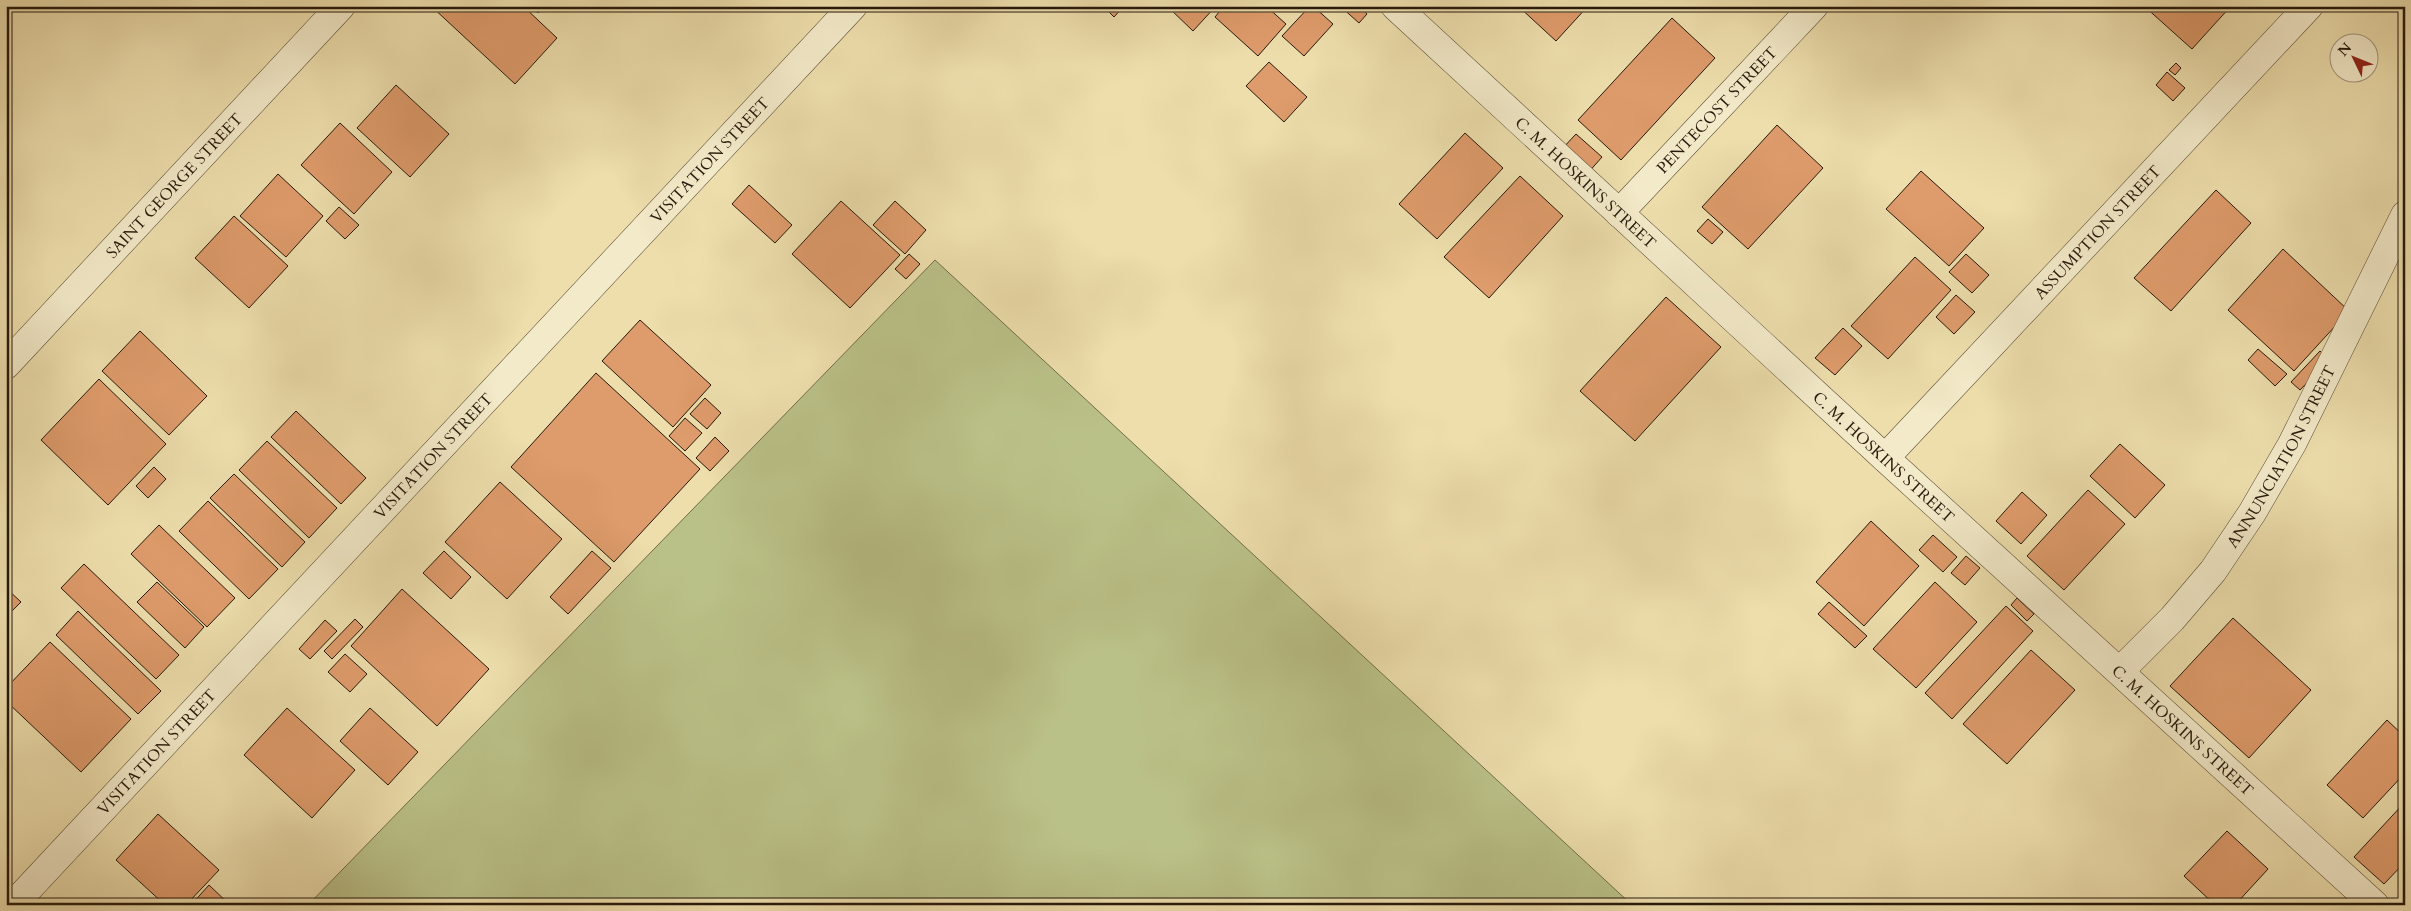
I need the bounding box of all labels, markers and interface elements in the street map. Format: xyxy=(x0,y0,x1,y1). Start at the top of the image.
north arrow xyxy=(2328,32,2378,82)
text: N xyxy=(2334,39,2356,60)
street label: PENTECOST STREET xyxy=(1652,42,1783,179)
street label: VISITATION STREET xyxy=(646,92,775,228)
street label: SAINT GEORGE STREET xyxy=(101,108,248,263)
street label: C. M. HOSKINS STREET xyxy=(1510,112,1661,254)
street label: ASSUMPTION STREET xyxy=(2029,161,2166,304)
street label: ANNUNCIATION STREET xyxy=(2222,362,2341,552)
street label: C. M. HOSKINS STREET xyxy=(1808,387,1959,528)
street label: VISITATION STREET xyxy=(369,388,498,524)
street label: C. M. HOSKINS STREET xyxy=(2107,660,2258,801)
street label: VISITATION STREET xyxy=(93,684,222,820)

